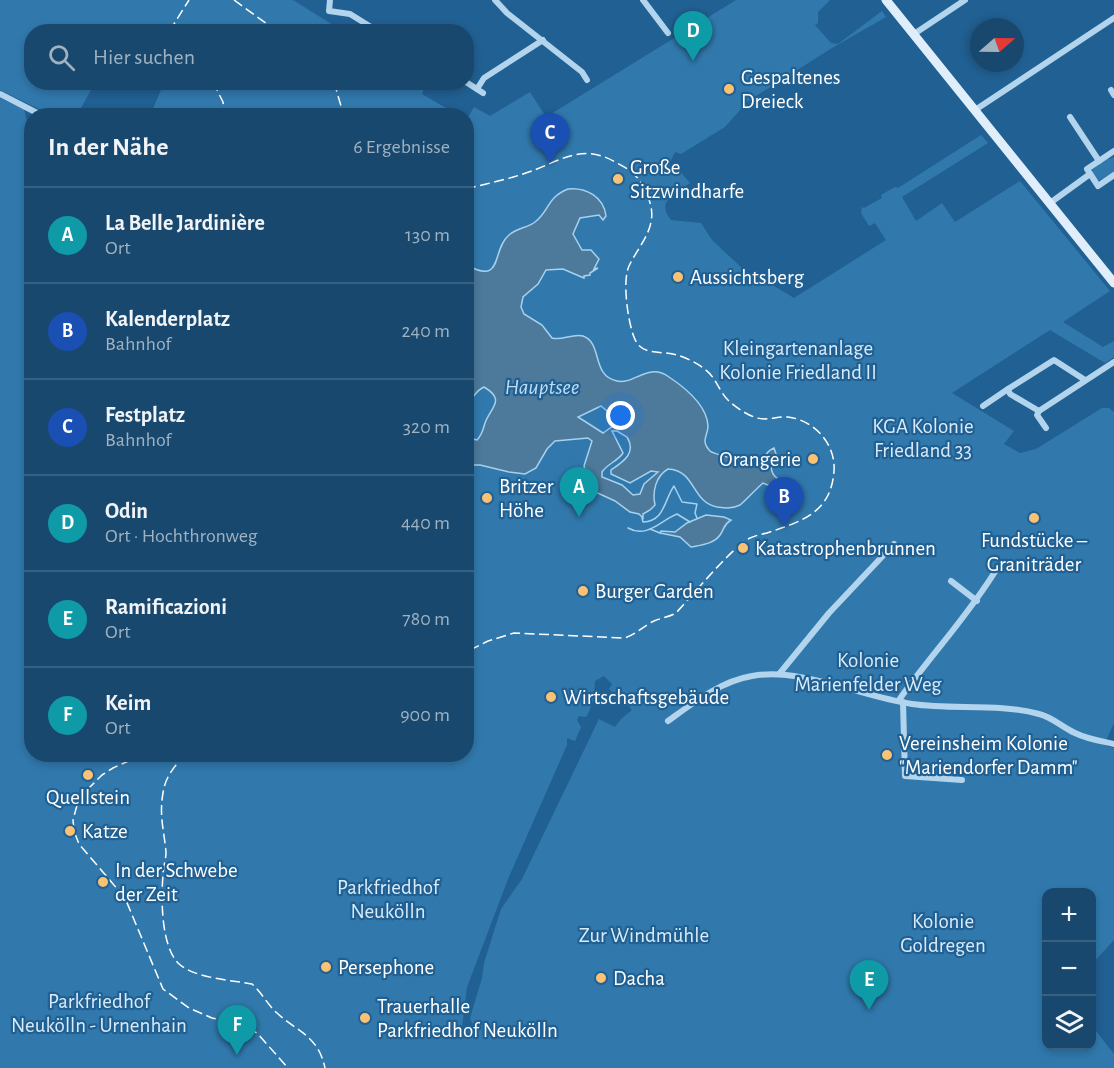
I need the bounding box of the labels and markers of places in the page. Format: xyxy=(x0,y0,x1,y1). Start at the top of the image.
pin: D xyxy=(674,11,712,61)
place label: Gespaltenes Dreieck xyxy=(741,67,841,112)
marker: Gespaltenes Dreieck xyxy=(722,82,736,96)
pin: C xyxy=(530,114,570,163)
place label: Große Sitzwindharfe xyxy=(630,157,744,202)
marker: Große Sitzwindharfe xyxy=(611,172,625,186)
place label: Aussichtsberg xyxy=(690,267,805,288)
marker: Aussichtsberg xyxy=(671,270,685,284)
place label: Orangerie xyxy=(719,449,801,470)
marker: Orangerie xyxy=(806,452,820,466)
pin: A xyxy=(560,468,598,517)
place label: Britzer Höhe xyxy=(499,476,554,521)
pin: B xyxy=(764,478,804,527)
marker: Britzer Höhe xyxy=(480,491,494,505)
marker: Fundstücke – Graniträder xyxy=(1027,511,1041,525)
place label: Fundstücke – Graniträder xyxy=(981,530,1088,575)
place label: Katastrophenbrunnen xyxy=(755,538,936,559)
marker: Katastrophenbrunnen xyxy=(736,541,750,555)
place label: Burger Garden xyxy=(595,581,714,602)
marker: Burger Garden xyxy=(576,584,590,598)
place label: Wirtschaftsgebäude xyxy=(563,687,729,708)
marker: Wirtschaftsgebäude xyxy=(544,690,558,704)
place label: Vereinsheim Kolonie "Mariendorfer Damm" xyxy=(899,733,1078,778)
marker: Vereinsheim Kolonie "Mariendorfer Damm" xyxy=(880,748,894,762)
marker: Quellstein xyxy=(81,768,95,782)
place label: Quellstein xyxy=(46,787,130,808)
place label: Katze xyxy=(82,821,128,842)
marker: Katze xyxy=(63,824,77,838)
place label: In der Schwebe der Zeit xyxy=(115,860,238,905)
marker: In der Schwebe der Zeit xyxy=(96,875,110,889)
place label: Persephone xyxy=(338,957,434,978)
marker: Persephone xyxy=(319,960,333,974)
pin: E xyxy=(850,960,888,1010)
place label: Dacha xyxy=(613,968,665,989)
marker: Dacha xyxy=(594,971,608,985)
place label: Trauerhalle Parkfriedhof Neukölln xyxy=(377,996,558,1041)
pin: F xyxy=(218,1006,256,1055)
marker: Trauerhalle Parkfriedhof Neukölln xyxy=(358,1011,372,1025)

